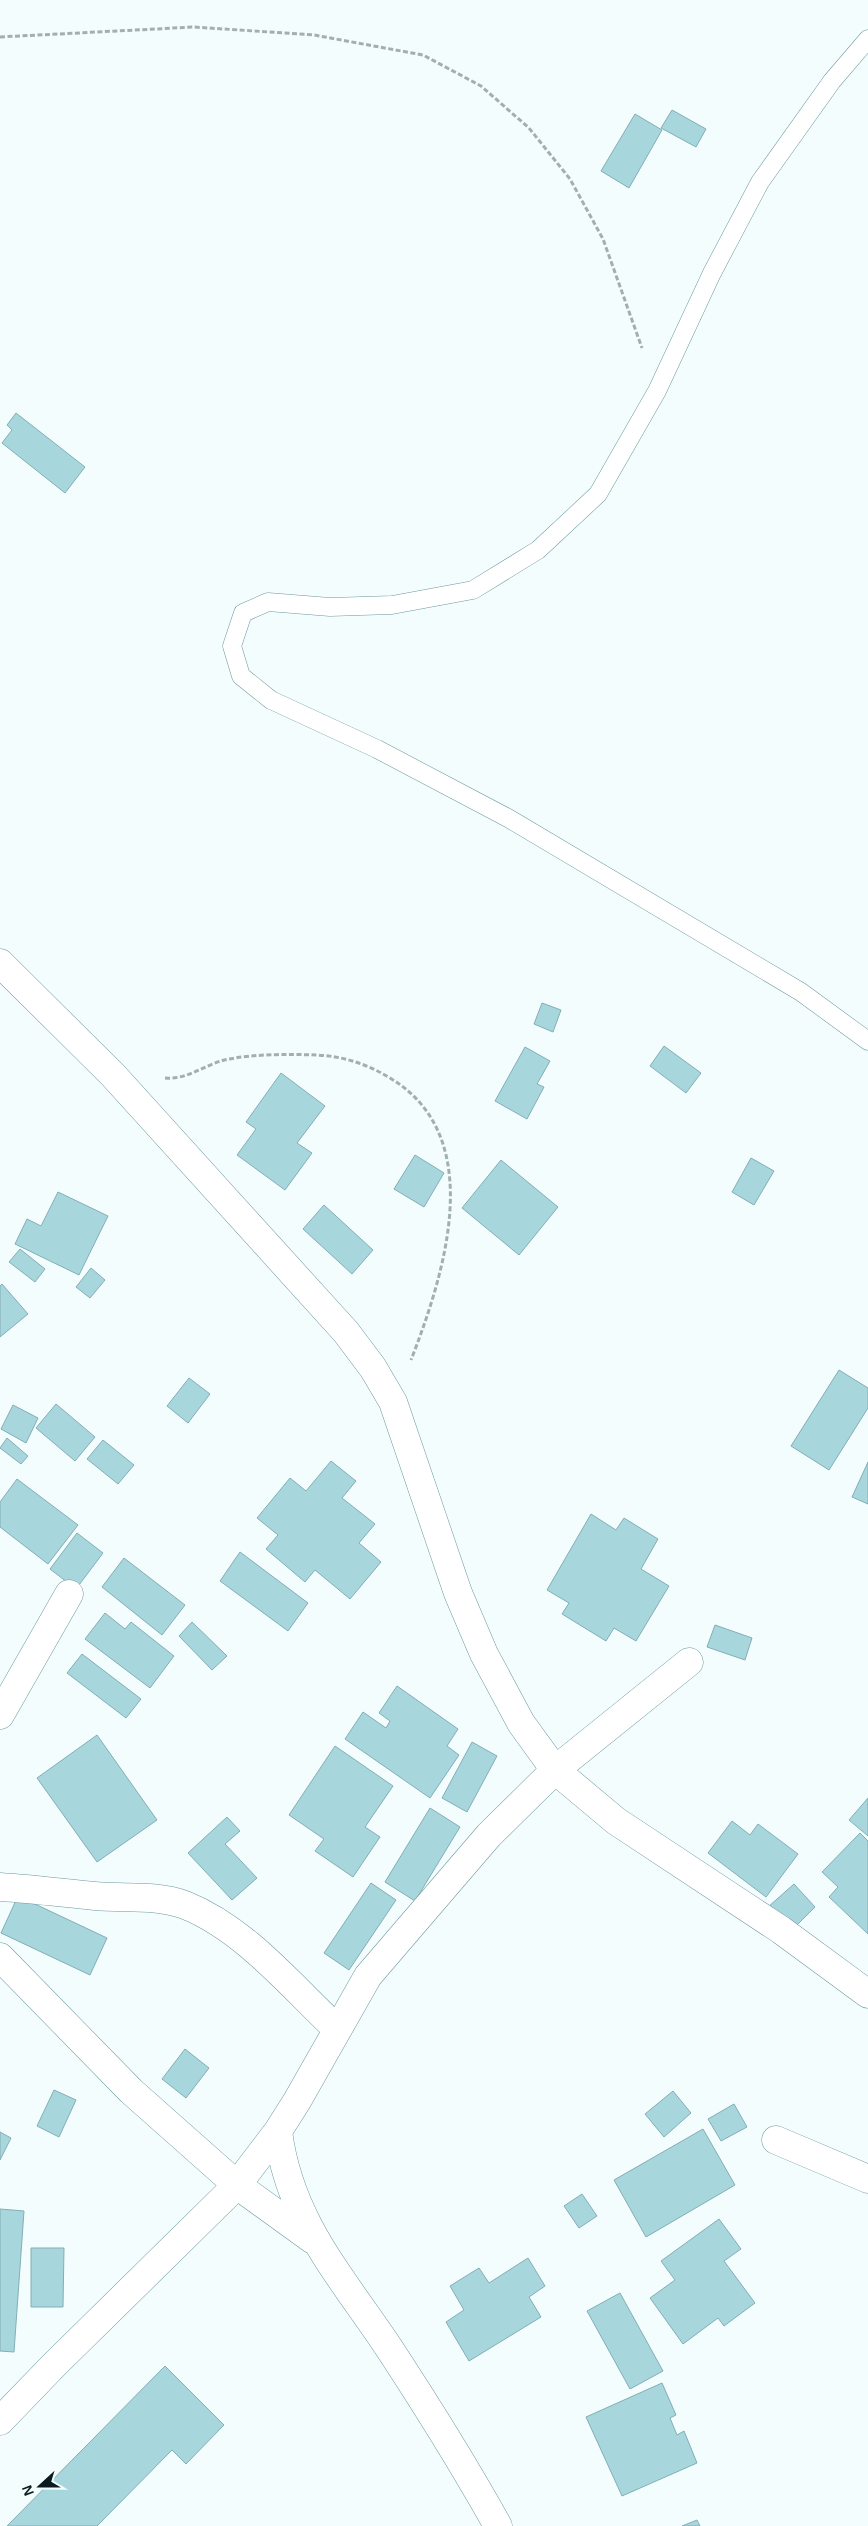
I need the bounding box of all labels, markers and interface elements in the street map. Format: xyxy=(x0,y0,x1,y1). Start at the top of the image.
north arrow xyxy=(15,2461,65,2511)
text: N xyxy=(19,2483,37,2498)

